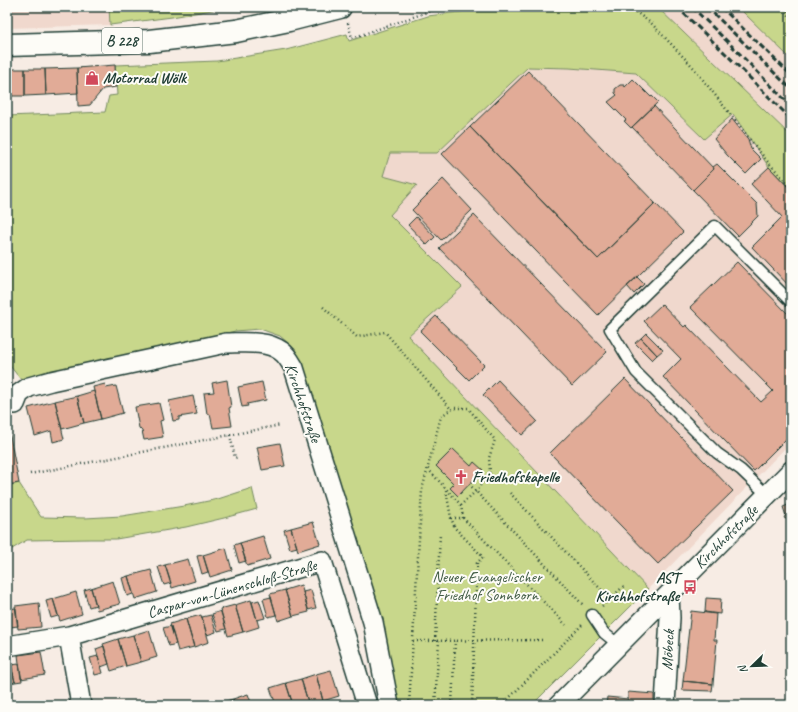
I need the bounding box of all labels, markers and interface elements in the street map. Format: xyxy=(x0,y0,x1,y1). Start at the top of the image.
road number: B 228 xyxy=(102,28,142,54)
place label: Motorrad Wölk xyxy=(103,68,188,88)
shop icon: Motorrad Wölk xyxy=(84,70,100,86)
street label: Kirchhofstraße xyxy=(280,361,326,447)
place label: Friedhofskapelle xyxy=(472,467,561,487)
church icon: Friedhofskapelle xyxy=(453,469,469,485)
street label: Kirchhofstraße xyxy=(690,500,763,573)
street label: Caspar-von-Lünenschloß-Straße xyxy=(145,555,321,623)
park label: Neuer Evangelischer Friedhof Sonnborn xyxy=(432,567,543,605)
place label: AST Kirchhofstraße xyxy=(595,568,684,606)
bus stop icon: AST Kirchhofstraße xyxy=(682,579,698,595)
street label: Möbeck xyxy=(657,628,679,671)
north arrow xyxy=(732,646,772,686)
text: N xyxy=(734,662,751,676)

